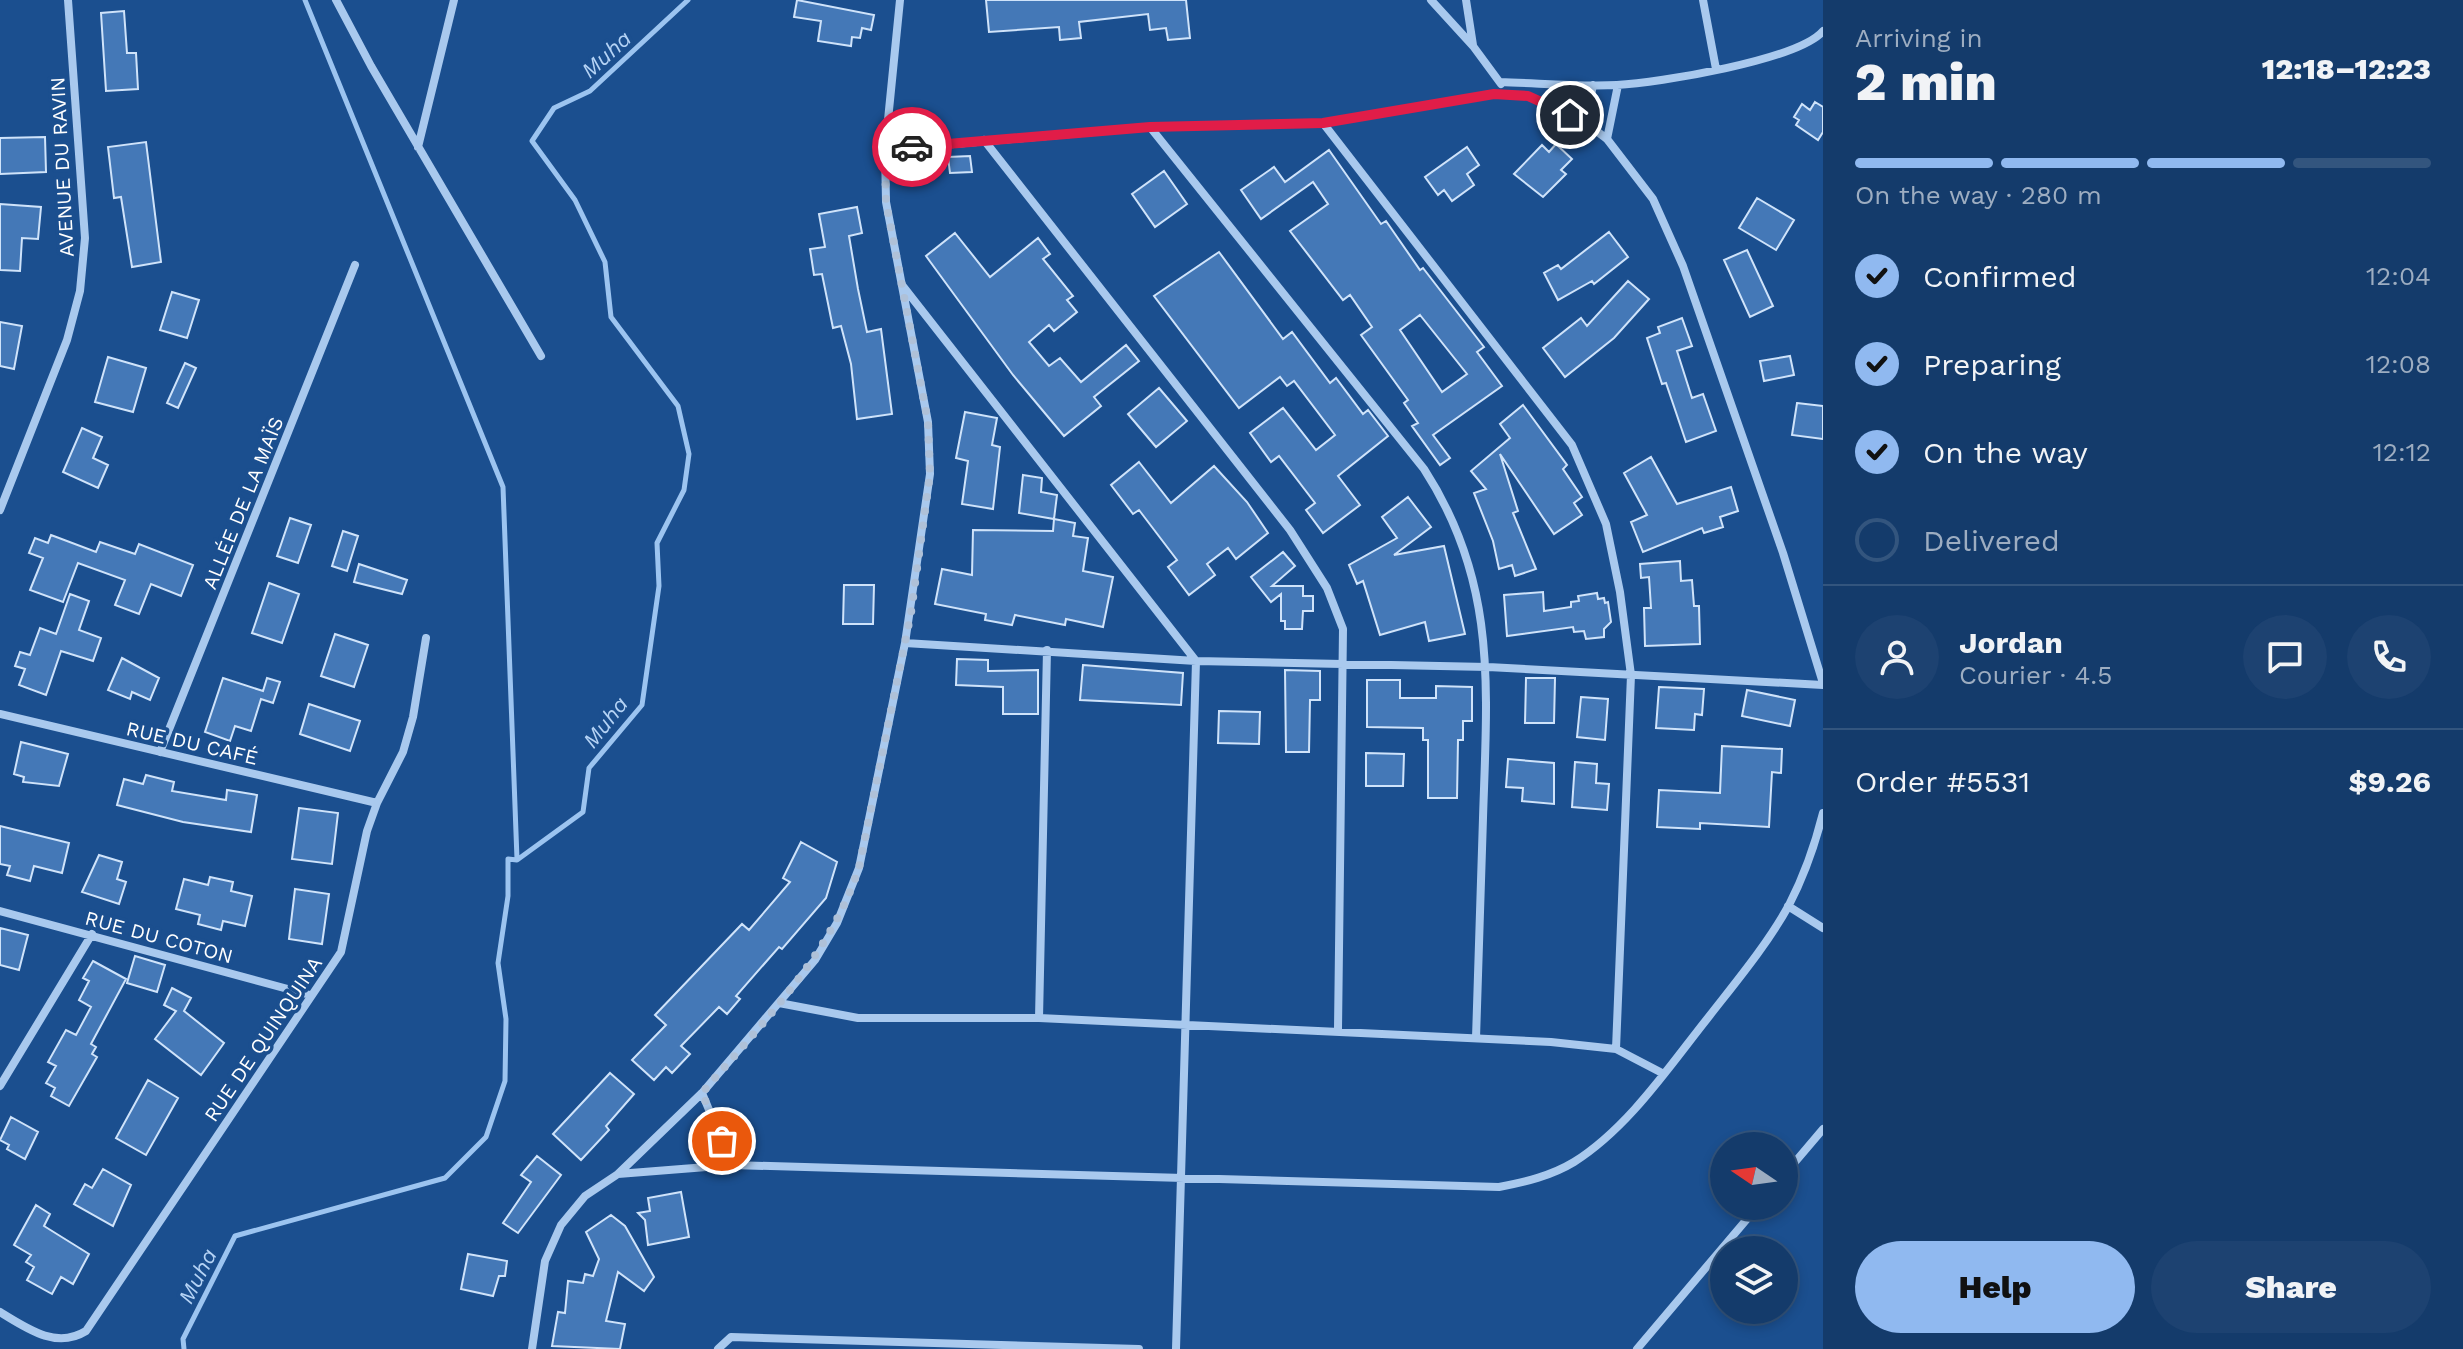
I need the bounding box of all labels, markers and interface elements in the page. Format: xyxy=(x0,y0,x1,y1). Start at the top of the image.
text: Arriving in xyxy=(1855,23,1983,53)
water label: Muha xyxy=(576,26,636,83)
text: 12:18–12:23 xyxy=(2262,51,2431,86)
text: 2 min xyxy=(1855,52,1997,113)
street label: AVENUE DU RAVIN xyxy=(45,76,79,258)
pin xyxy=(1536,81,1604,149)
icon: home xyxy=(1548,93,1592,137)
courier xyxy=(872,107,952,187)
icon: car xyxy=(890,125,934,169)
text: On the way · 280 m xyxy=(1855,180,2102,210)
icon: check xyxy=(1855,254,1899,298)
text: Confirmed xyxy=(1923,259,2077,294)
text: 12:04 xyxy=(2366,261,2431,291)
icon: check xyxy=(1855,342,1899,386)
text: Preparing xyxy=(1923,347,2061,382)
text: 12:08 xyxy=(2366,349,2431,379)
street label: ALLÉE DE LA MAÏS xyxy=(197,413,289,593)
icon: check xyxy=(1855,430,1899,474)
text: On the way xyxy=(1923,435,2088,470)
text: 12:12 xyxy=(2373,437,2431,467)
text: Delivered xyxy=(1923,523,2060,558)
button: person xyxy=(1855,615,1939,699)
button: chat xyxy=(2243,615,2327,699)
button: phone xyxy=(2347,615,2431,699)
text: Jordan xyxy=(1959,625,2063,660)
text: Courier · 4.5 xyxy=(1959,660,2112,690)
water label: Muha xyxy=(578,692,633,753)
street label: RUE DU CAFÉ xyxy=(124,716,260,770)
text: Order #5531 xyxy=(1855,764,2030,799)
text: $9.26 xyxy=(2348,764,2431,799)
street label: RUE DU COTON xyxy=(82,906,236,968)
street label: RUE DE QUINQUINA xyxy=(199,952,327,1126)
pin xyxy=(688,1107,756,1175)
icon: bag xyxy=(700,1119,744,1163)
north arrow xyxy=(1710,1132,1798,1220)
map controls xyxy=(1710,1132,1798,1324)
button: layers xyxy=(1710,1236,1798,1324)
button: Help xyxy=(1855,1241,2135,1333)
button: Share xyxy=(2151,1241,2431,1333)
water label: Muha xyxy=(173,1245,222,1308)

